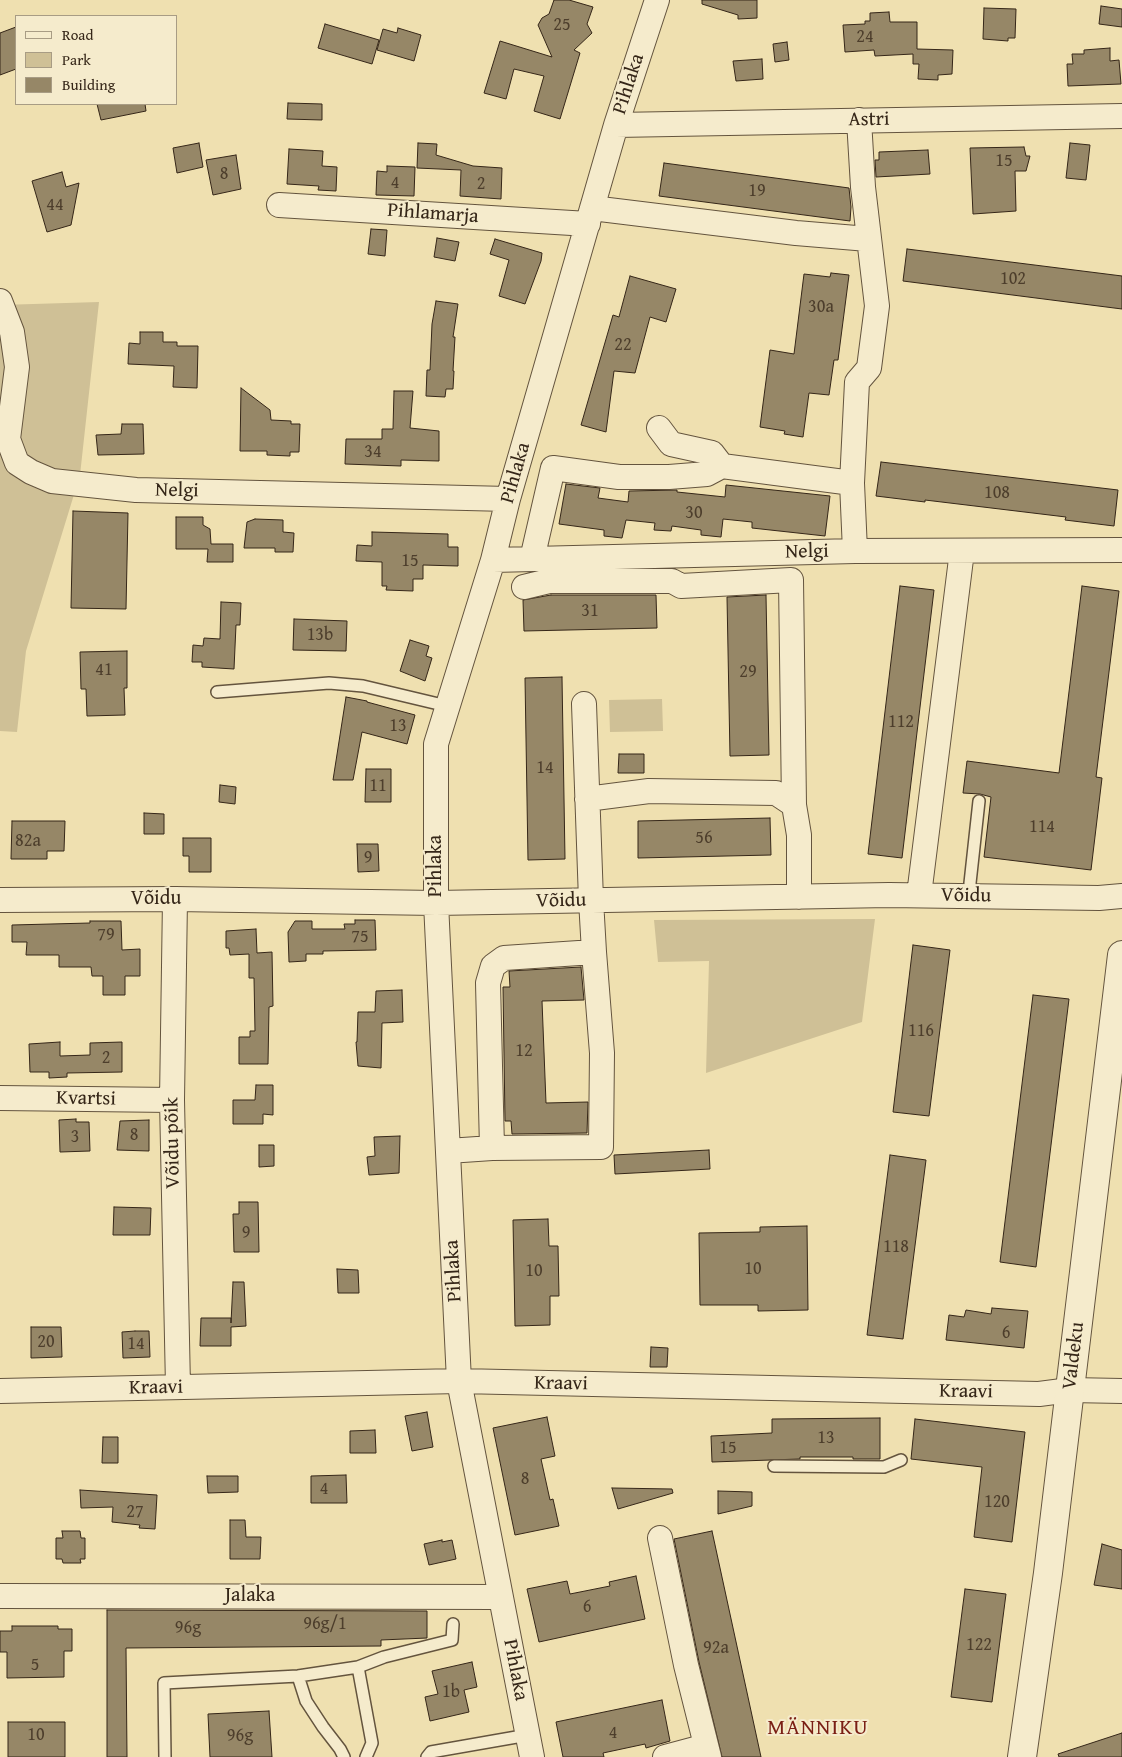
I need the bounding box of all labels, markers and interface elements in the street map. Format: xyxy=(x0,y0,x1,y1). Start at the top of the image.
house number: 25 xyxy=(553,14,571,36)
legend xyxy=(15,15,178,105)
text: Road xyxy=(62,24,93,45)
house number: 24 xyxy=(856,26,874,48)
text: Park xyxy=(62,49,91,70)
street label: Pihlaka xyxy=(608,51,650,117)
text: Building xyxy=(62,74,115,95)
street label: Astri xyxy=(848,108,890,132)
house number: 15 xyxy=(995,150,1013,172)
house number: 8 xyxy=(220,163,228,185)
house number: 4 xyxy=(391,172,399,194)
house number: 2 xyxy=(477,173,485,195)
house number: 19 xyxy=(748,180,766,202)
house number: 44 xyxy=(46,194,64,216)
street label: Pihlamarja xyxy=(387,199,479,229)
house number: 102 xyxy=(1000,268,1026,290)
house number: 30a xyxy=(808,296,834,318)
house number: 22 xyxy=(614,334,632,356)
street label: Pihlaka xyxy=(496,440,536,506)
house number: 34 xyxy=(364,441,382,463)
street label: Nelgi xyxy=(155,479,199,503)
house number: 108 xyxy=(984,482,1010,504)
house number: 30 xyxy=(685,502,703,524)
street label: Nelgi xyxy=(785,540,829,564)
house number: 15 xyxy=(401,550,419,572)
house number: 31 xyxy=(581,600,599,622)
house number: 13b xyxy=(307,624,333,646)
house number: 41 xyxy=(95,659,113,681)
house number: 29 xyxy=(739,661,757,683)
house number: 112 xyxy=(888,711,914,733)
house number: 13 xyxy=(389,715,407,737)
house number: 14 xyxy=(536,757,554,779)
house number: 11 xyxy=(369,775,387,797)
house number: 114 xyxy=(1029,816,1055,838)
house number: 56 xyxy=(695,827,713,849)
house number: 82a xyxy=(15,830,41,852)
street label: Pihlaka xyxy=(424,835,448,897)
house number: 9 xyxy=(364,847,372,869)
street label: Võidu xyxy=(941,884,991,908)
street label: Võidu xyxy=(131,887,181,911)
street label: Võidu xyxy=(536,889,586,913)
house number: 79 xyxy=(97,924,115,946)
house number: 75 xyxy=(351,926,369,948)
house number: 116 xyxy=(908,1020,934,1042)
house number: 12 xyxy=(515,1040,533,1062)
house number: 2 xyxy=(102,1047,110,1069)
street label: Kvartsi xyxy=(56,1086,116,1112)
street label: Võidu põik xyxy=(160,1097,186,1189)
house number: 8 xyxy=(130,1124,138,1146)
house number: 3 xyxy=(71,1126,79,1148)
house number: 9 xyxy=(242,1222,250,1244)
house number: 118 xyxy=(883,1236,909,1258)
street label: Pihlaka xyxy=(440,1239,468,1303)
house number: 10 xyxy=(744,1258,762,1280)
house number: 10 xyxy=(525,1260,543,1282)
street label: Valdeku xyxy=(1058,1321,1090,1391)
house number: 6 xyxy=(1002,1322,1010,1344)
house number: 20 xyxy=(37,1331,55,1353)
house number: 14 xyxy=(127,1333,145,1355)
street label: Kraavi xyxy=(534,1372,588,1396)
street label: Kraavi xyxy=(129,1376,183,1400)
street label: Kraavi xyxy=(939,1380,993,1404)
house number: 13 xyxy=(817,1427,835,1449)
house number: 15 xyxy=(719,1437,737,1459)
house number: 8 xyxy=(521,1468,529,1490)
house number: 4 xyxy=(320,1478,328,1500)
house number: 120 xyxy=(984,1491,1010,1513)
house number: 27 xyxy=(126,1501,144,1523)
street label: Jalaka xyxy=(225,1584,275,1608)
house number: 6 xyxy=(583,1596,591,1618)
house number: 96g/1 xyxy=(303,1613,347,1635)
house number: 96g xyxy=(175,1617,201,1639)
house number: 122 xyxy=(966,1634,992,1656)
street label: Pihlaka xyxy=(497,1637,533,1703)
house number: 92a xyxy=(703,1637,729,1659)
house number: 5 xyxy=(31,1654,39,1676)
house number: 1b xyxy=(442,1681,460,1703)
district label: MÄNNIKU xyxy=(766,1715,870,1741)
house number: 4 xyxy=(609,1722,617,1744)
house number: 10 xyxy=(27,1724,45,1746)
house number: 96g xyxy=(227,1725,253,1747)

